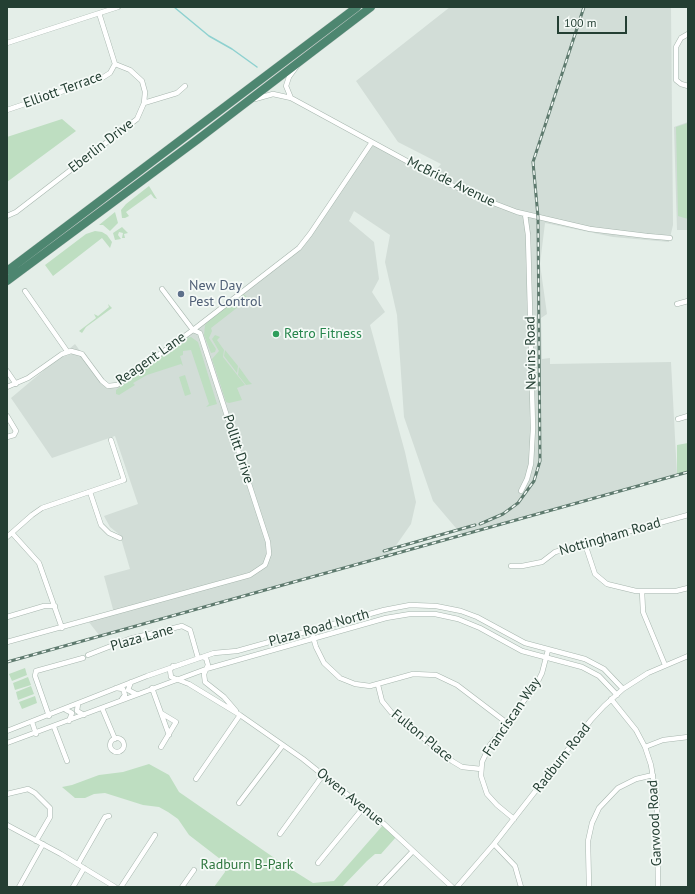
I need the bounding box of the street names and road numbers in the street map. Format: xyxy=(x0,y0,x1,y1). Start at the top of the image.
street label: Elliott Terrace xyxy=(21,68,105,112)
street label: Eberlin Drive xyxy=(65,116,137,176)
street label: McBride Avenue xyxy=(404,153,498,211)
street label: Nevins Road xyxy=(522,316,540,390)
street label: Reagent Lane xyxy=(113,329,189,389)
street label: Pollitt Drive xyxy=(219,412,257,486)
street label: Nottingham Road xyxy=(557,514,663,560)
street label: Plaza Road North xyxy=(267,606,371,650)
street label: Plaza Lane xyxy=(109,621,175,655)
street label: Franciscan Way xyxy=(479,674,545,760)
street label: Fulton Place xyxy=(388,706,456,766)
street label: Radburn Road xyxy=(530,720,594,796)
street label: Owen Avenue xyxy=(313,765,387,829)
street label: Garwood Road xyxy=(644,779,666,867)

